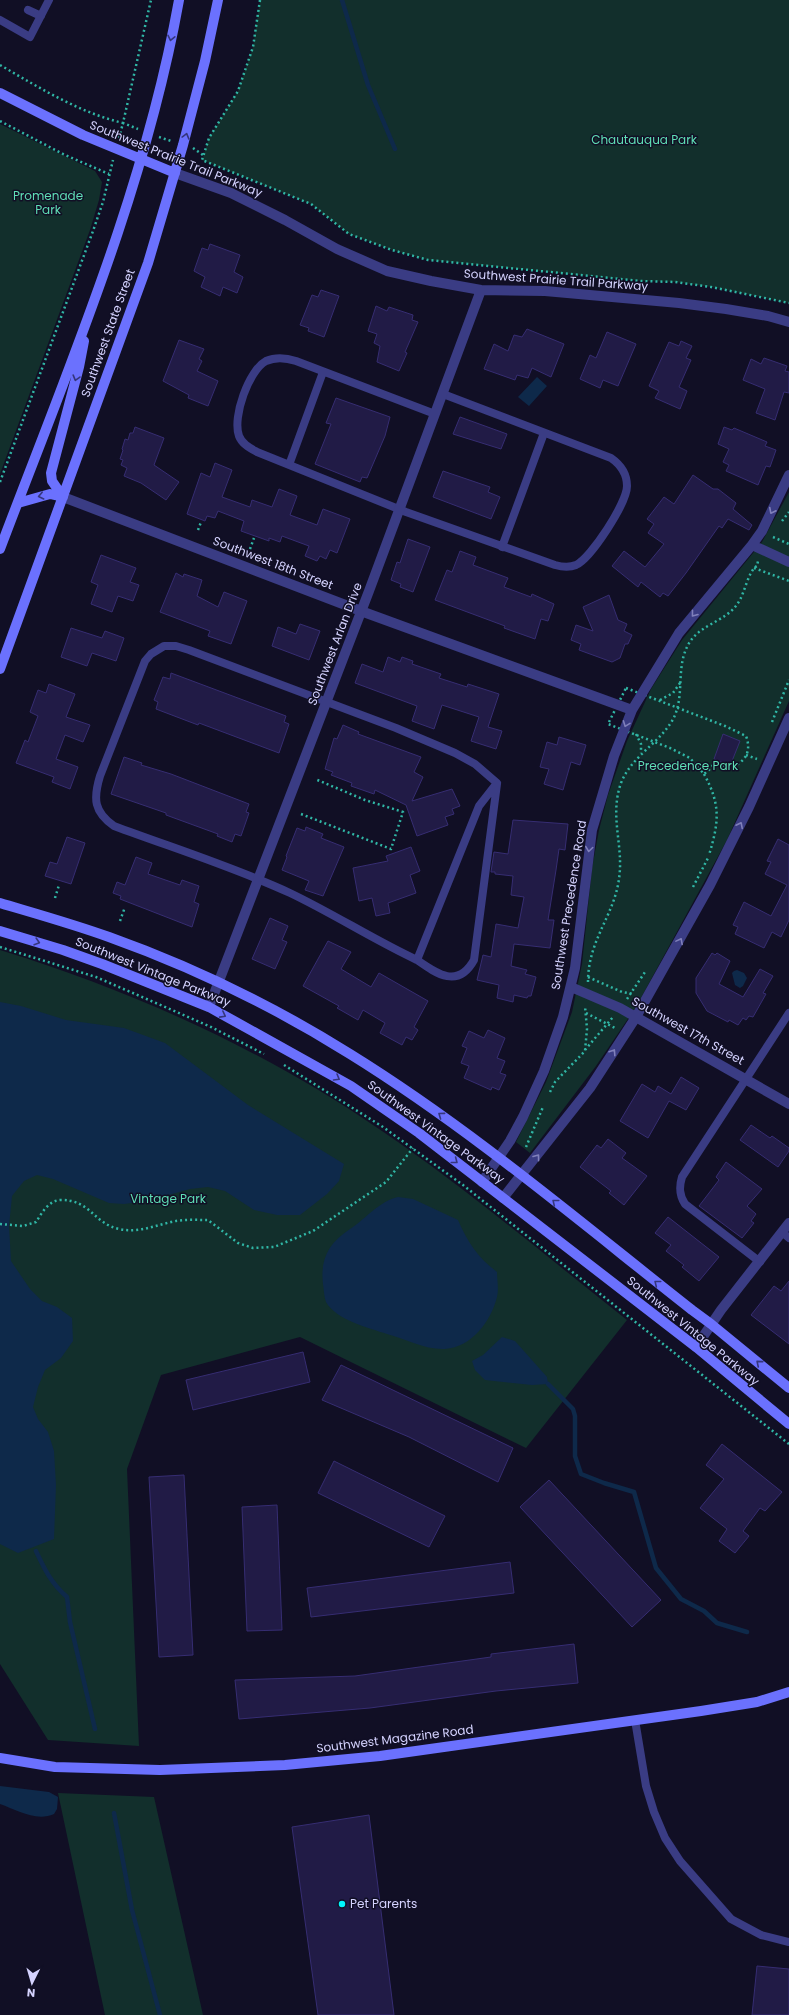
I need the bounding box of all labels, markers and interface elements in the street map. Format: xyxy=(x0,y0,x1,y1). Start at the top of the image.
one-way arrow xyxy=(168,35,176,41)
street label: Southwest Prairie Trail Parkway xyxy=(87,116,265,201)
park label: Chautauqua Park xyxy=(591,131,698,148)
one-way arrow xyxy=(181,133,190,140)
park label: Promenade Park xyxy=(13,187,83,218)
street label: Southwest Prairie Trail Parkway xyxy=(463,265,649,294)
street label: Southwest State Street xyxy=(76,266,139,399)
one-way arrow xyxy=(72,374,81,381)
one-way arrow xyxy=(37,492,44,500)
one-way arrow xyxy=(769,506,777,514)
street label: Southwest 18th Street xyxy=(211,532,336,593)
street label: Southwest Arlan Drive xyxy=(303,580,366,708)
one-way arrow xyxy=(692,609,699,616)
one-way arrow xyxy=(623,721,631,728)
park label: Precedence Park xyxy=(638,757,739,774)
street label: Southwest Precedence Road xyxy=(547,819,590,991)
one-way arrow xyxy=(735,822,743,829)
one-way arrow xyxy=(585,845,594,852)
street label: Southwest Vintage Parkway xyxy=(73,933,234,1011)
one-way arrow xyxy=(34,937,41,946)
one-way arrow xyxy=(675,937,683,945)
street label: Southwest 17th Street xyxy=(629,992,748,1069)
one-way arrow xyxy=(219,1010,227,1017)
one-way arrow xyxy=(608,1049,616,1056)
one-way arrow xyxy=(333,1073,340,1080)
street label: Southwest Vintage Parkway xyxy=(364,1076,509,1187)
one-way arrow xyxy=(438,1113,445,1120)
one-way arrow xyxy=(532,1154,540,1161)
one-way arrow xyxy=(450,1156,457,1163)
park label: Vintage Park xyxy=(130,1190,207,1207)
one-way arrow xyxy=(553,1200,560,1207)
street label: Southwest Vintage Parkway xyxy=(623,1272,763,1390)
one-way arrow xyxy=(654,1280,661,1287)
one-way arrow xyxy=(756,1361,763,1368)
street label: Southwest Magazine Road xyxy=(315,1720,474,1757)
place label: Pet Parents xyxy=(350,1895,417,1912)
marker: Pet Parents xyxy=(337,1899,347,1909)
north arrow xyxy=(12,1963,52,2003)
text: N xyxy=(26,1985,36,2001)

